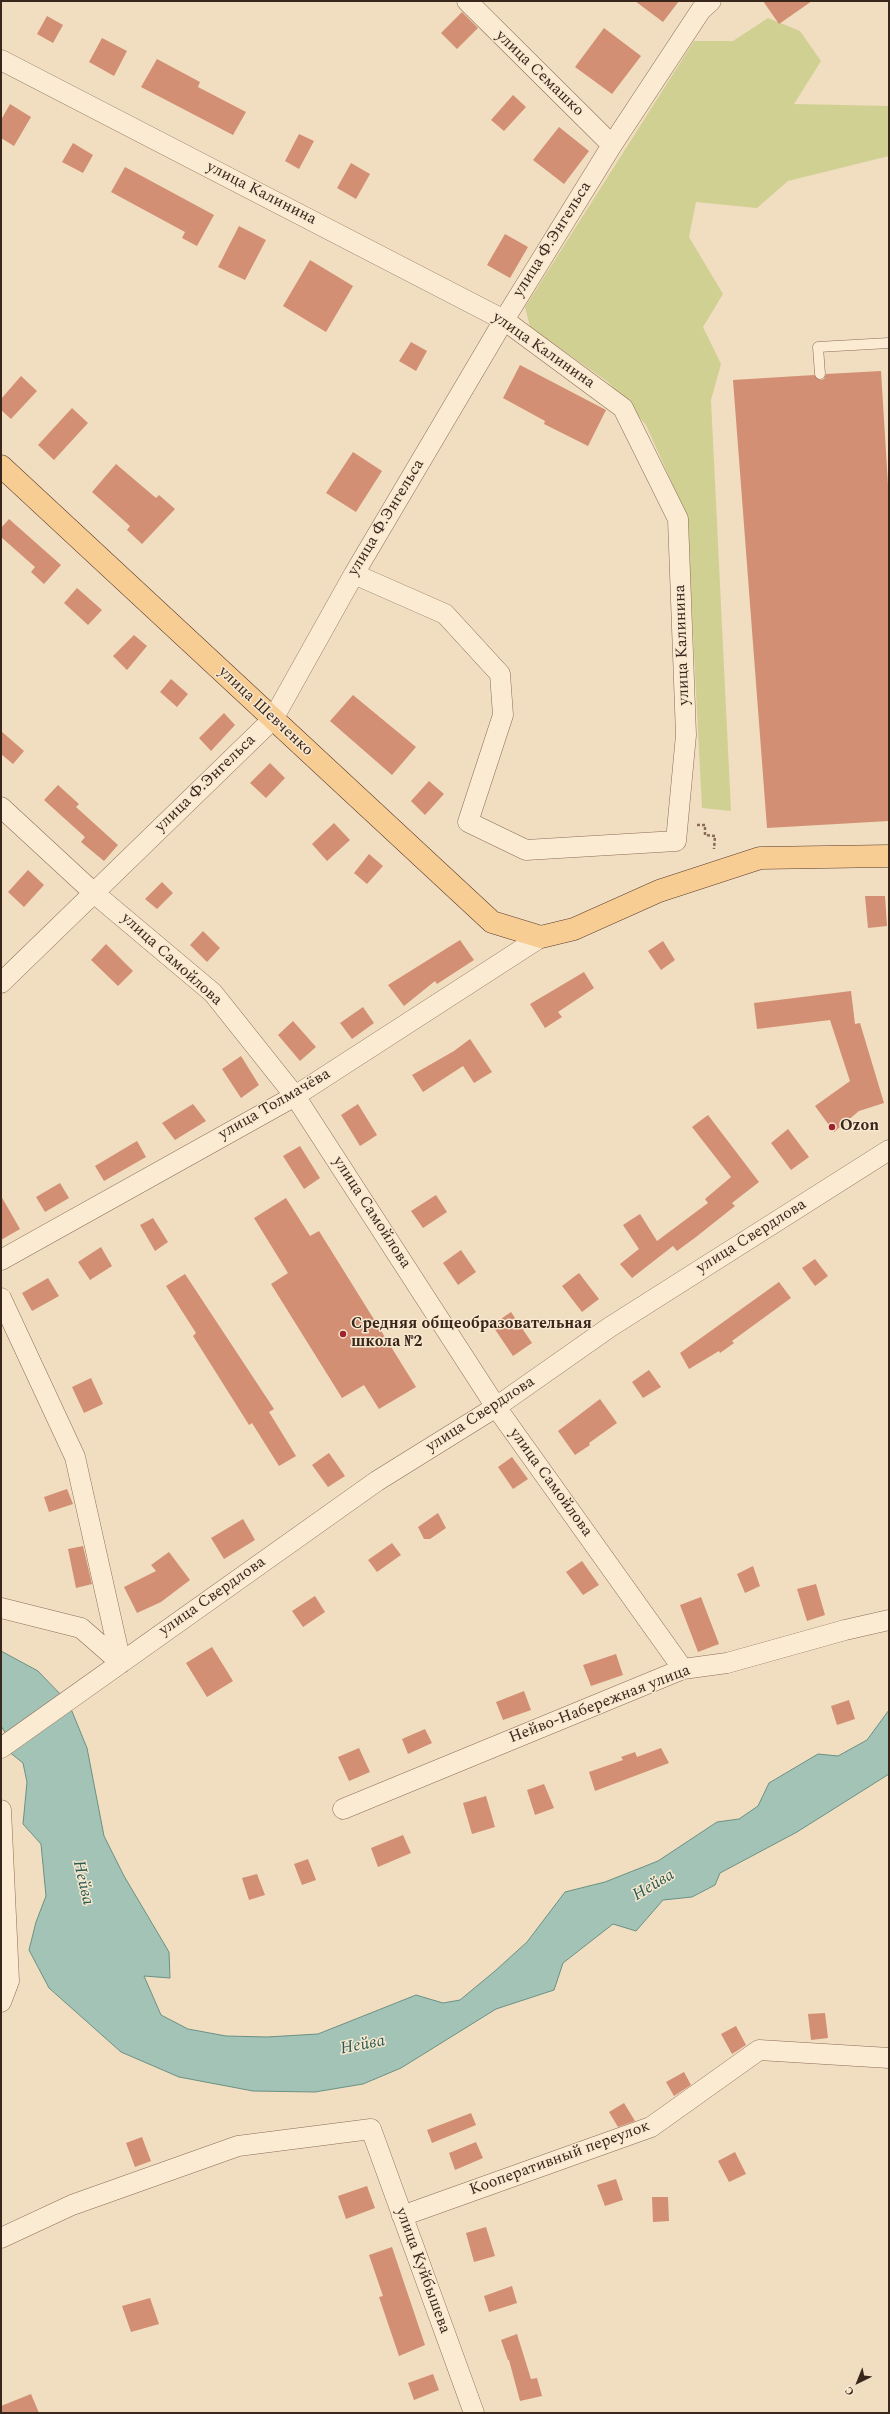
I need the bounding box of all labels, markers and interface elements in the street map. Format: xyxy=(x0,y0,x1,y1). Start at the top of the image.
street label: улица Семашко xyxy=(491,27,587,121)
street label: улица Калинина xyxy=(203,158,319,230)
street label: улица Ф.Энгельса xyxy=(510,179,596,301)
street label: улица Калинина xyxy=(488,309,598,393)
street label: улица Ф.Энгельса xyxy=(345,456,429,580)
street label: улица Калинина xyxy=(671,584,695,706)
street label: улица Шевченко xyxy=(213,663,317,761)
street label: улица Ф.Энгельса xyxy=(152,731,260,837)
street label: улица Самойлова xyxy=(116,909,226,1011)
street label: улица Толмачёва xyxy=(216,1065,334,1145)
place label: Ozon xyxy=(840,1117,879,1137)
marker: Ozon xyxy=(827,1122,837,1132)
street label: улица Самойлова xyxy=(328,1153,414,1273)
street label: улица Свердлова xyxy=(694,1196,810,1278)
place label: Средняя общеобразовательная школа №2 xyxy=(351,1315,592,1353)
marker: Средняя общеобразовательная школа №2 xyxy=(338,1329,348,1339)
street label: улица Свердлова xyxy=(423,1373,539,1457)
street label: улица Самойлова xyxy=(504,1425,596,1541)
street label: улица Свердлова xyxy=(156,1553,270,1641)
street label: Нейво-Набережная улица xyxy=(507,1662,693,1748)
water label: Нейва xyxy=(67,1859,97,1907)
water label: Нейва xyxy=(629,1866,679,1906)
water label: Нейва xyxy=(339,2032,387,2060)
street label: Кооперативный переулок xyxy=(467,2117,653,2201)
street label: улица Куйбышева xyxy=(390,2205,454,2337)
north arrow xyxy=(838,2362,878,2402)
text: С xyxy=(841,2382,858,2400)

